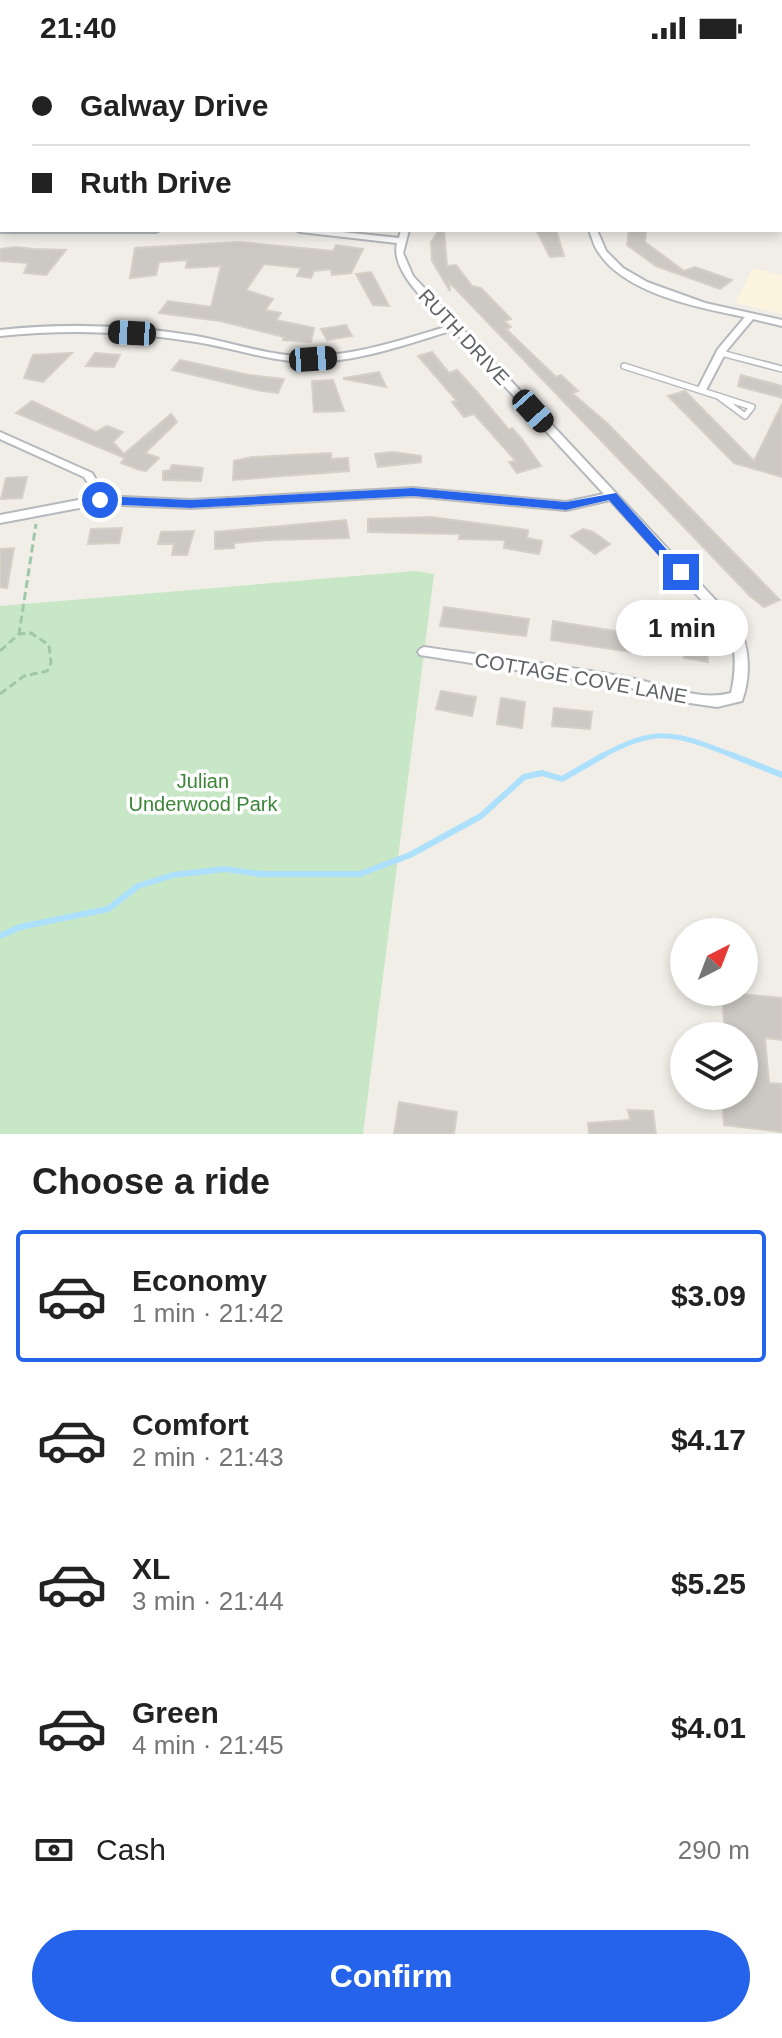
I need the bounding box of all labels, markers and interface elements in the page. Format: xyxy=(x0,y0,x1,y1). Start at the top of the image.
text: 21:40 xyxy=(40,11,117,44)
text: Galway Drive xyxy=(80,89,268,122)
text: Ruth Drive xyxy=(80,166,232,199)
street label: RUTH DRIVE xyxy=(414,285,514,389)
car xyxy=(107,320,157,346)
car xyxy=(288,345,338,373)
car xyxy=(508,385,558,437)
route start xyxy=(82,482,118,518)
route end xyxy=(663,554,699,590)
callout: 1 min xyxy=(615,600,747,656)
text: 1 min xyxy=(648,613,716,643)
street label: COTTAGE COVE LANE xyxy=(473,648,689,708)
park label: Julian Underwood Park xyxy=(129,770,278,815)
north arrow xyxy=(670,918,758,1006)
map controls xyxy=(670,918,758,1110)
button: layers xyxy=(670,1022,758,1110)
text: Choose a ride xyxy=(32,1161,270,1202)
icon: car xyxy=(36,1260,108,1332)
text: Economy xyxy=(132,1264,267,1297)
text: $3.09 xyxy=(671,1279,746,1312)
text: 1 min · 21:42 xyxy=(132,1298,284,1328)
icon: car xyxy=(36,1404,108,1476)
text: Comfort xyxy=(132,1408,249,1441)
text: $4.17 xyxy=(671,1423,746,1456)
text: 2 min · 21:43 xyxy=(132,1442,284,1472)
icon: car xyxy=(36,1548,108,1620)
text: XL xyxy=(132,1552,170,1585)
text: $5.25 xyxy=(671,1567,746,1600)
text: 3 min · 21:44 xyxy=(132,1586,284,1616)
icon: car xyxy=(36,1692,108,1764)
text: Green xyxy=(132,1696,219,1729)
text: $4.01 xyxy=(671,1711,746,1744)
text: 4 min · 21:45 xyxy=(132,1730,284,1760)
icon: cash xyxy=(32,1828,76,1872)
text: Cash xyxy=(96,1833,166,1866)
text: 290 m xyxy=(678,1835,750,1865)
button: Confirm xyxy=(32,1930,750,2022)

